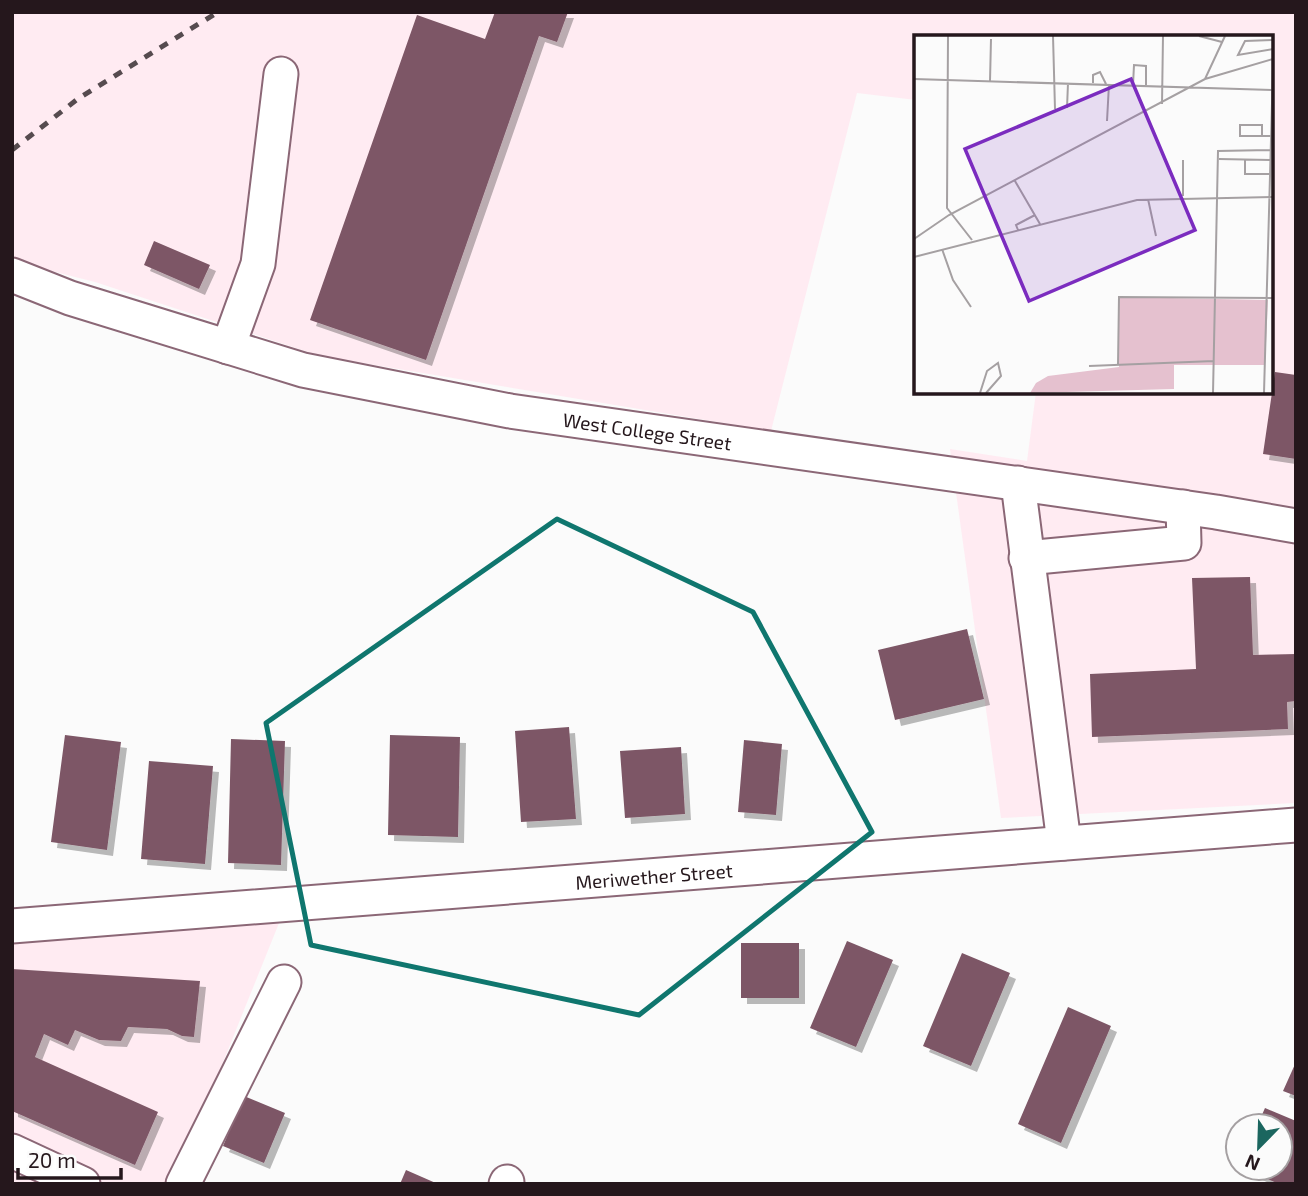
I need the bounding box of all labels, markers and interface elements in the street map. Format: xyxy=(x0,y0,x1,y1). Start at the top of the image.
inset map xyxy=(914,35,1273,394)
street label: West College Street xyxy=(562,407,733,454)
street label: Meriwether Street xyxy=(574,858,734,893)
north arrow xyxy=(1224,1112,1294,1182)
scale bar xyxy=(18,1136,121,1180)
text: 20 m xyxy=(28,1147,76,1172)
text: N xyxy=(1241,1150,1263,1176)

